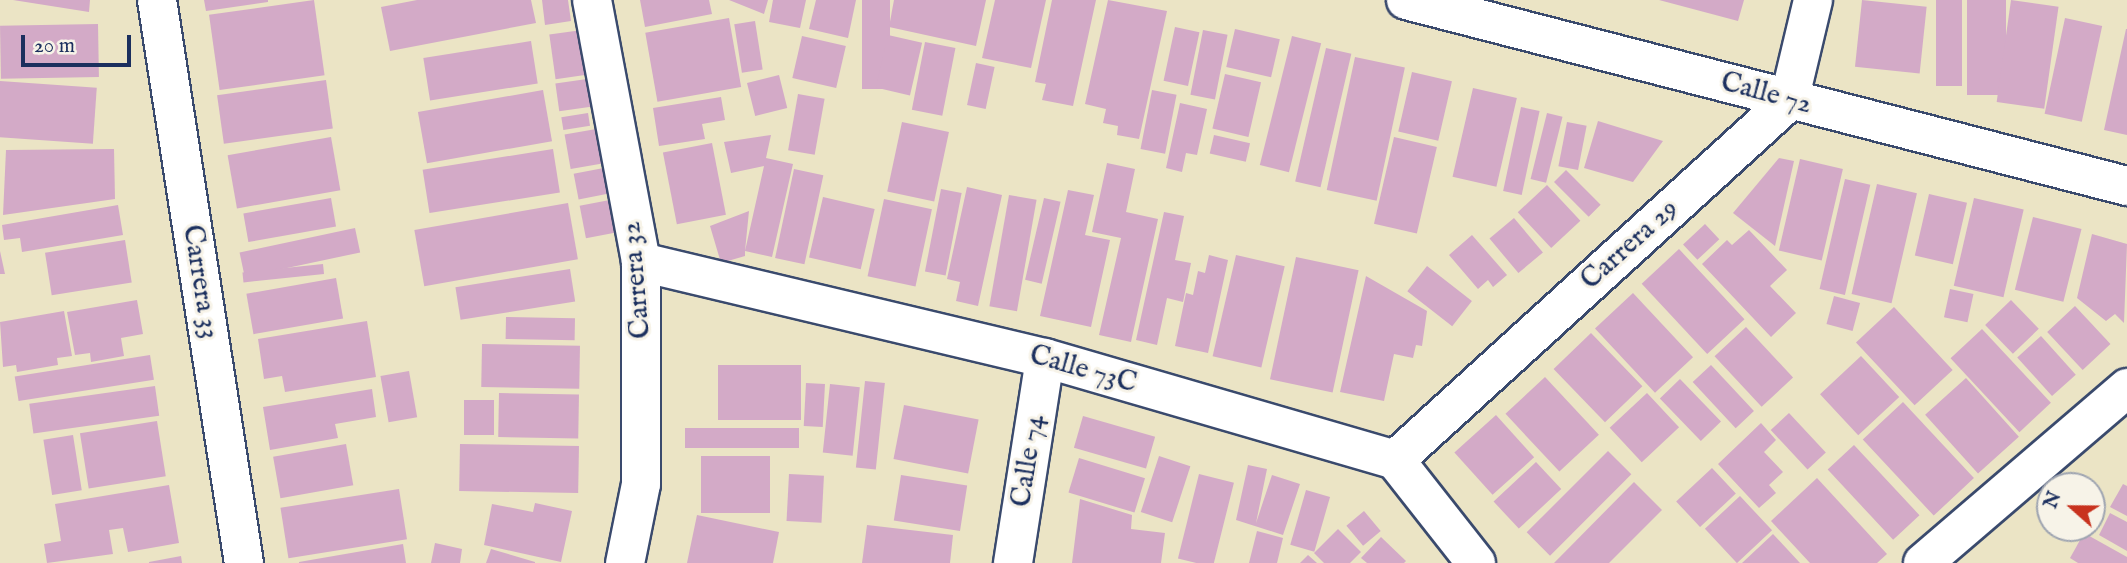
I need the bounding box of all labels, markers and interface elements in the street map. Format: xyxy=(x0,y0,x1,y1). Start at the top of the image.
scale bar xyxy=(24,21,135,65)
text: 20 m xyxy=(34,33,75,60)
street label: Calle 72 xyxy=(1717,66,1815,122)
street label: Carrera 29 xyxy=(1574,193,1686,297)
street label: Carrera 32 xyxy=(615,220,659,340)
street label: Carrera 33 xyxy=(174,223,226,341)
street label: Calle 73C xyxy=(1026,339,1140,401)
street label: Calle 74 xyxy=(1005,412,1053,510)
north arrow xyxy=(2036,472,2106,542)
text: N xyxy=(2039,488,2067,512)

